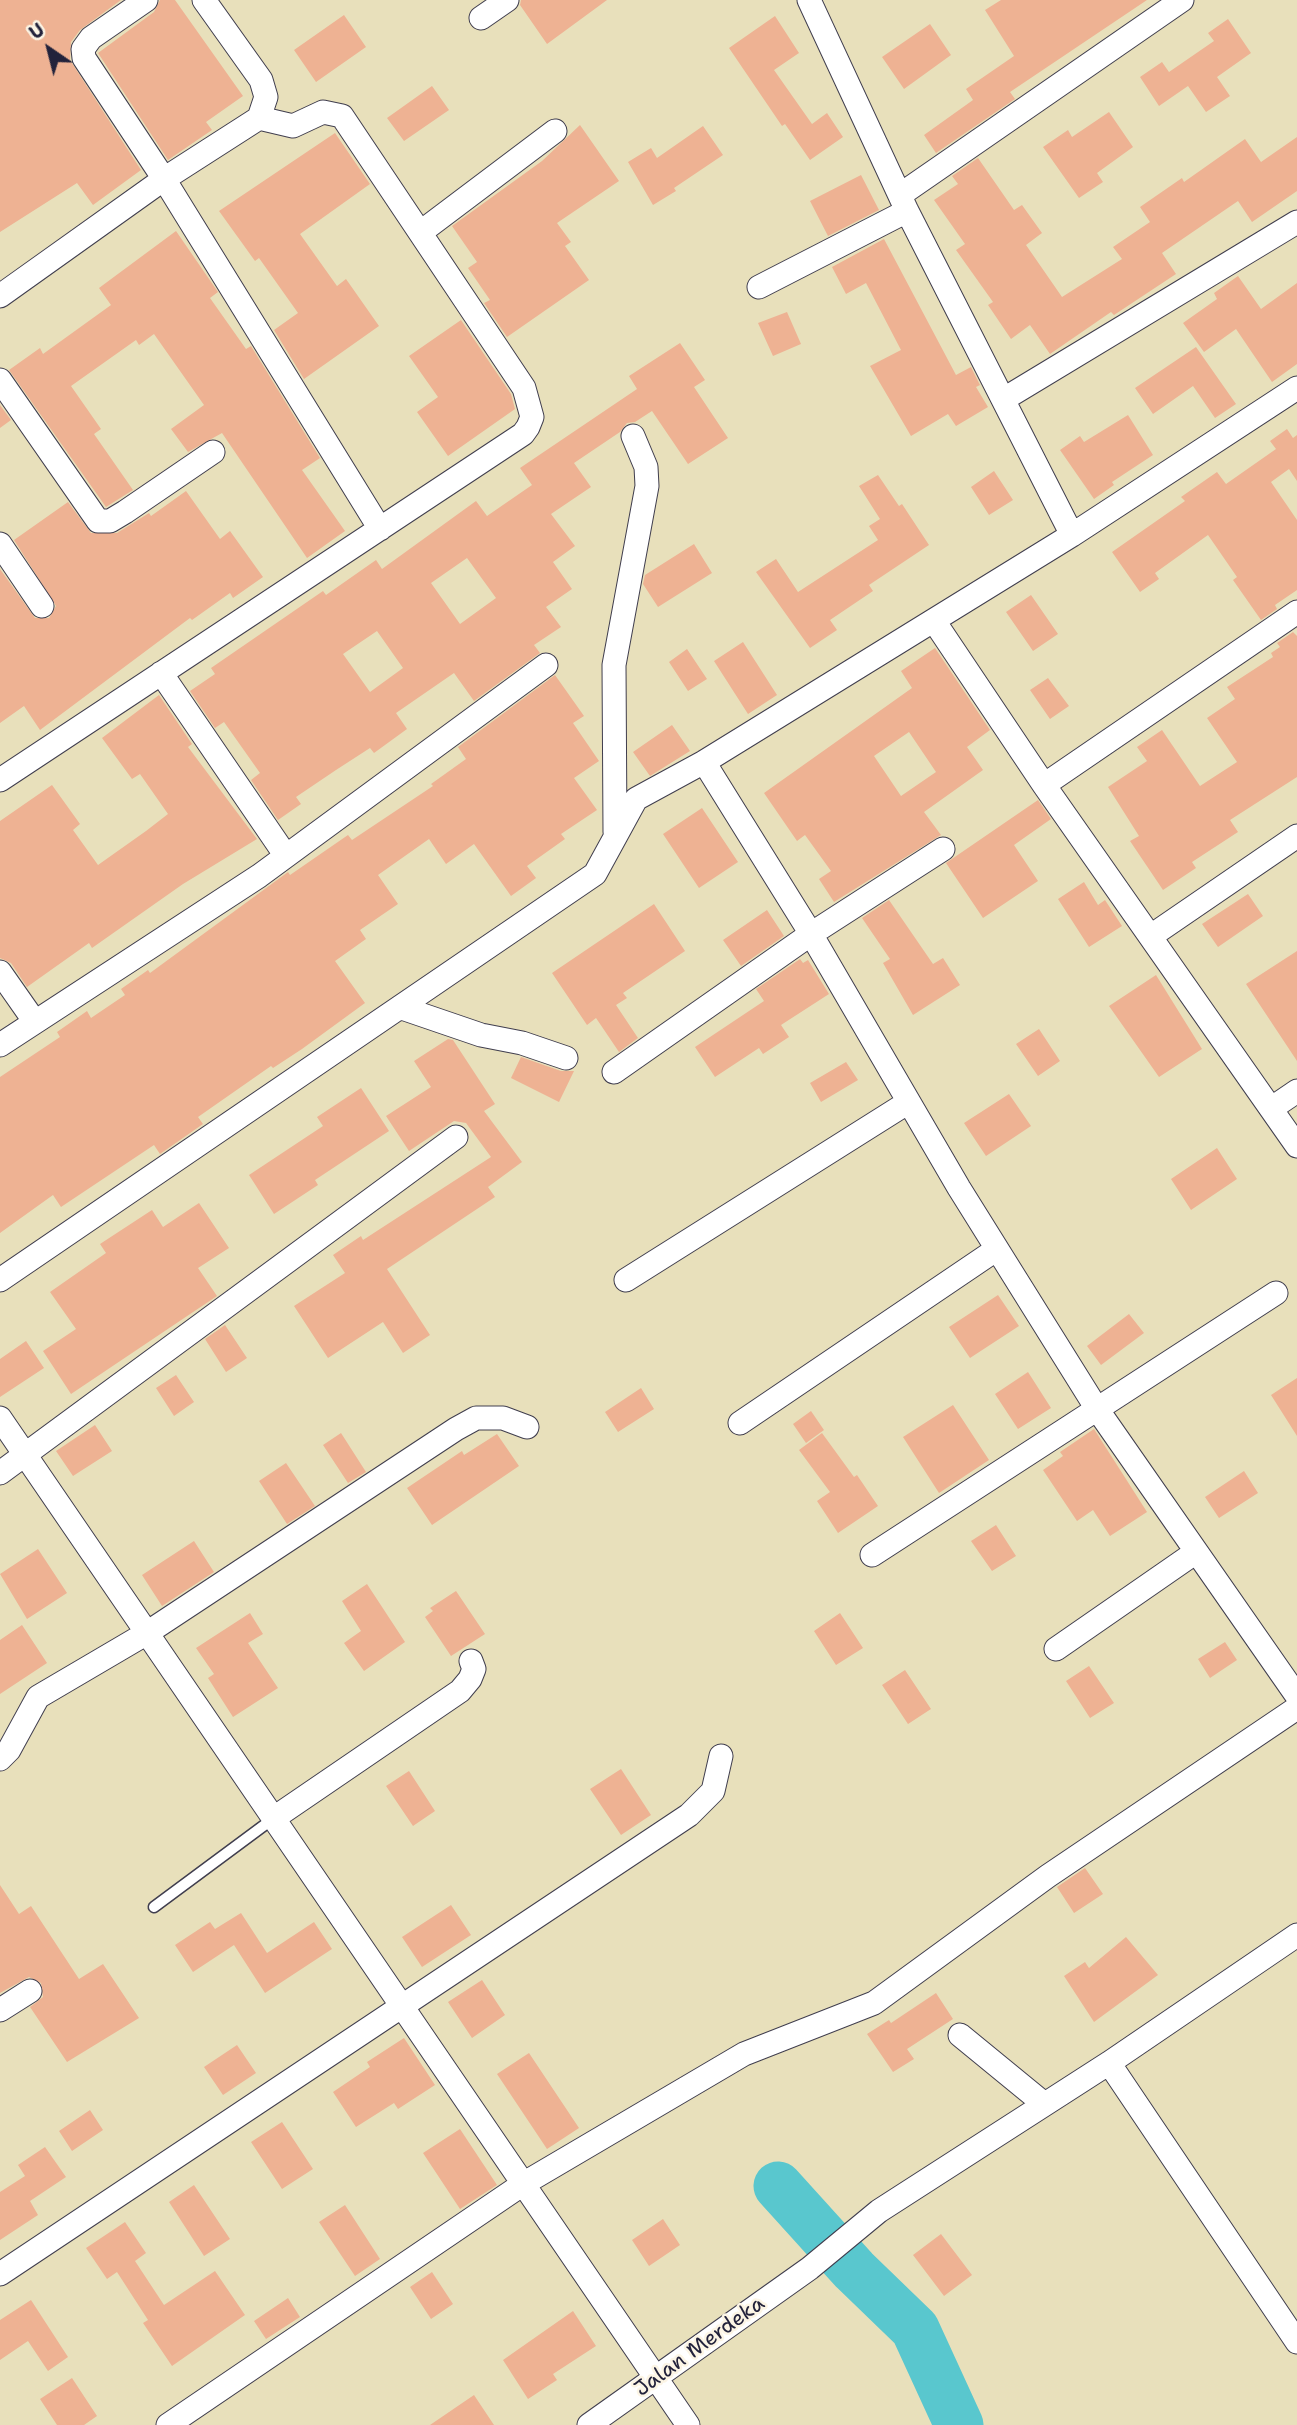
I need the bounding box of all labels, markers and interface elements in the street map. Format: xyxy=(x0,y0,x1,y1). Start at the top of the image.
north arrow xyxy=(14,14,84,84)
text: U xyxy=(24,17,49,45)
street label: Jalan Merdeka xyxy=(630,2291,770,2403)

